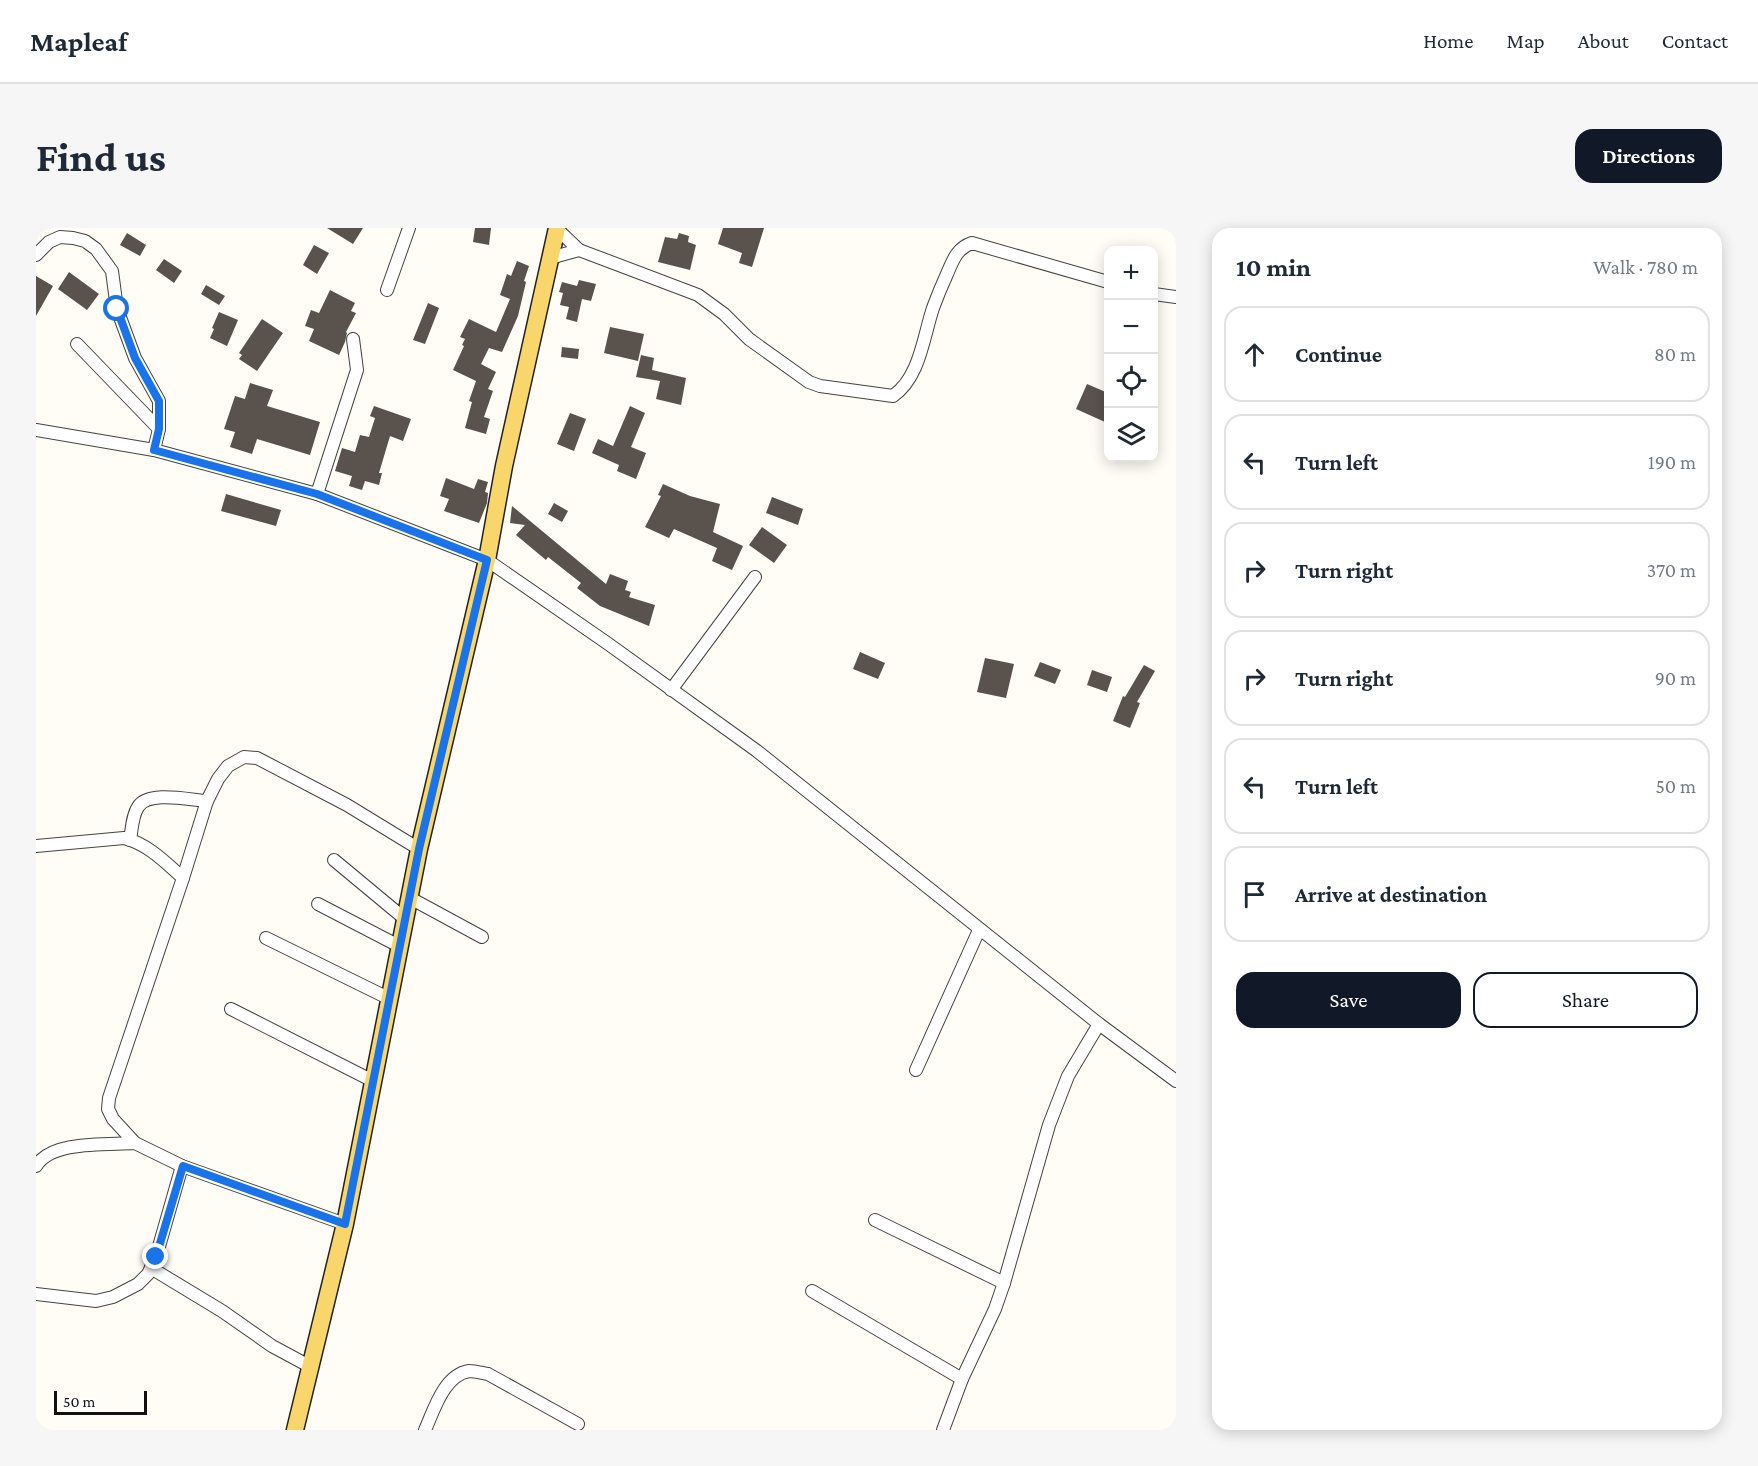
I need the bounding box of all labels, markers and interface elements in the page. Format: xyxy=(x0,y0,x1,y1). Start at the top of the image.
text: Mapleaf xyxy=(30,26,127,57)
text: Home xyxy=(1423,29,1473,53)
text: Map xyxy=(1506,29,1545,53)
text: About xyxy=(1578,29,1629,53)
text: Contact xyxy=(1662,29,1728,53)
button: Directions xyxy=(1575,129,1722,183)
text: Find us xyxy=(36,133,166,180)
map controls xyxy=(1104,246,1158,462)
button: + xyxy=(1104,246,1158,300)
text: 10 min xyxy=(1236,253,1311,282)
text: Walk · 780 m xyxy=(1593,256,1698,278)
route start xyxy=(103,295,129,321)
button: − xyxy=(1104,300,1158,354)
icon: ahead xyxy=(1238,338,1271,371)
text: Continue xyxy=(1295,342,1382,367)
text: 80 m xyxy=(1654,343,1696,365)
button: locate xyxy=(1104,354,1158,408)
button: layers xyxy=(1104,408,1158,462)
icon: left xyxy=(1238,446,1271,479)
text: Turn left xyxy=(1295,450,1378,475)
text: 190 m xyxy=(1648,451,1696,473)
icon: right xyxy=(1238,554,1271,587)
text: Turn right xyxy=(1295,558,1393,583)
text: 370 m xyxy=(1647,559,1696,581)
icon: right xyxy=(1238,662,1271,695)
text: Turn right xyxy=(1295,666,1393,691)
text: 90 m xyxy=(1655,667,1696,689)
icon: left xyxy=(1238,770,1271,803)
text: Turn left xyxy=(1295,774,1378,799)
text: 50 m xyxy=(1655,775,1696,797)
icon: arrive xyxy=(1238,878,1271,911)
text: Arrive at destination xyxy=(1295,882,1487,907)
button: Save xyxy=(1236,972,1461,1028)
button: Share xyxy=(1473,972,1698,1028)
route end xyxy=(142,1243,168,1269)
scale bar xyxy=(54,1388,147,1416)
text: 50 m xyxy=(63,1393,95,1410)

